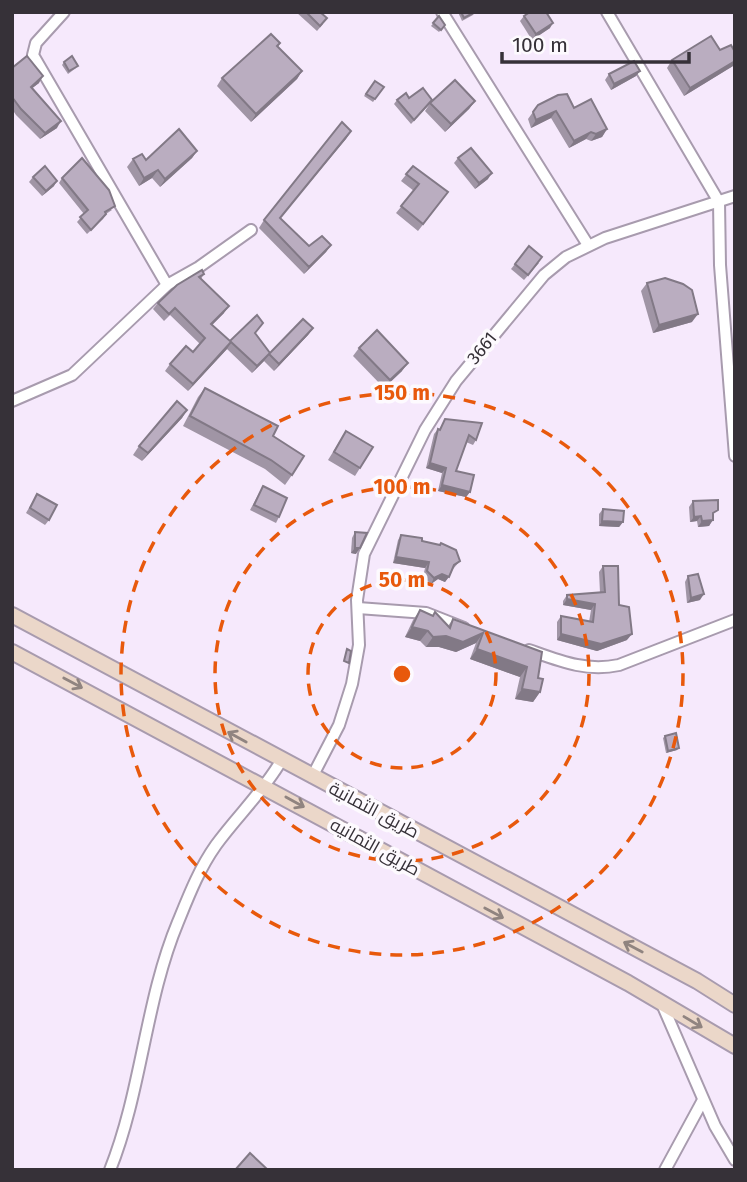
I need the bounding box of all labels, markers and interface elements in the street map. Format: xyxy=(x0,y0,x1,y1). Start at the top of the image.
scale bar xyxy=(502,21,689,65)
text: 100 m xyxy=(512,32,568,58)
street label: 3661 xyxy=(462,327,502,369)
text: 150 m xyxy=(374,380,430,406)
text: 100 m xyxy=(373,474,431,500)
text: 50 m xyxy=(379,567,425,593)
centre of rings xyxy=(390,662,414,686)
one-way arrow xyxy=(62,677,82,691)
one-way arrow xyxy=(228,730,248,744)
street label: طريق الثمانية xyxy=(325,777,423,844)
one-way arrow xyxy=(284,796,305,809)
street label: طريق الثمانيه xyxy=(326,813,424,881)
one-way arrow xyxy=(483,906,503,920)
one-way arrow xyxy=(623,940,644,953)
one-way arrow xyxy=(683,1015,703,1029)

